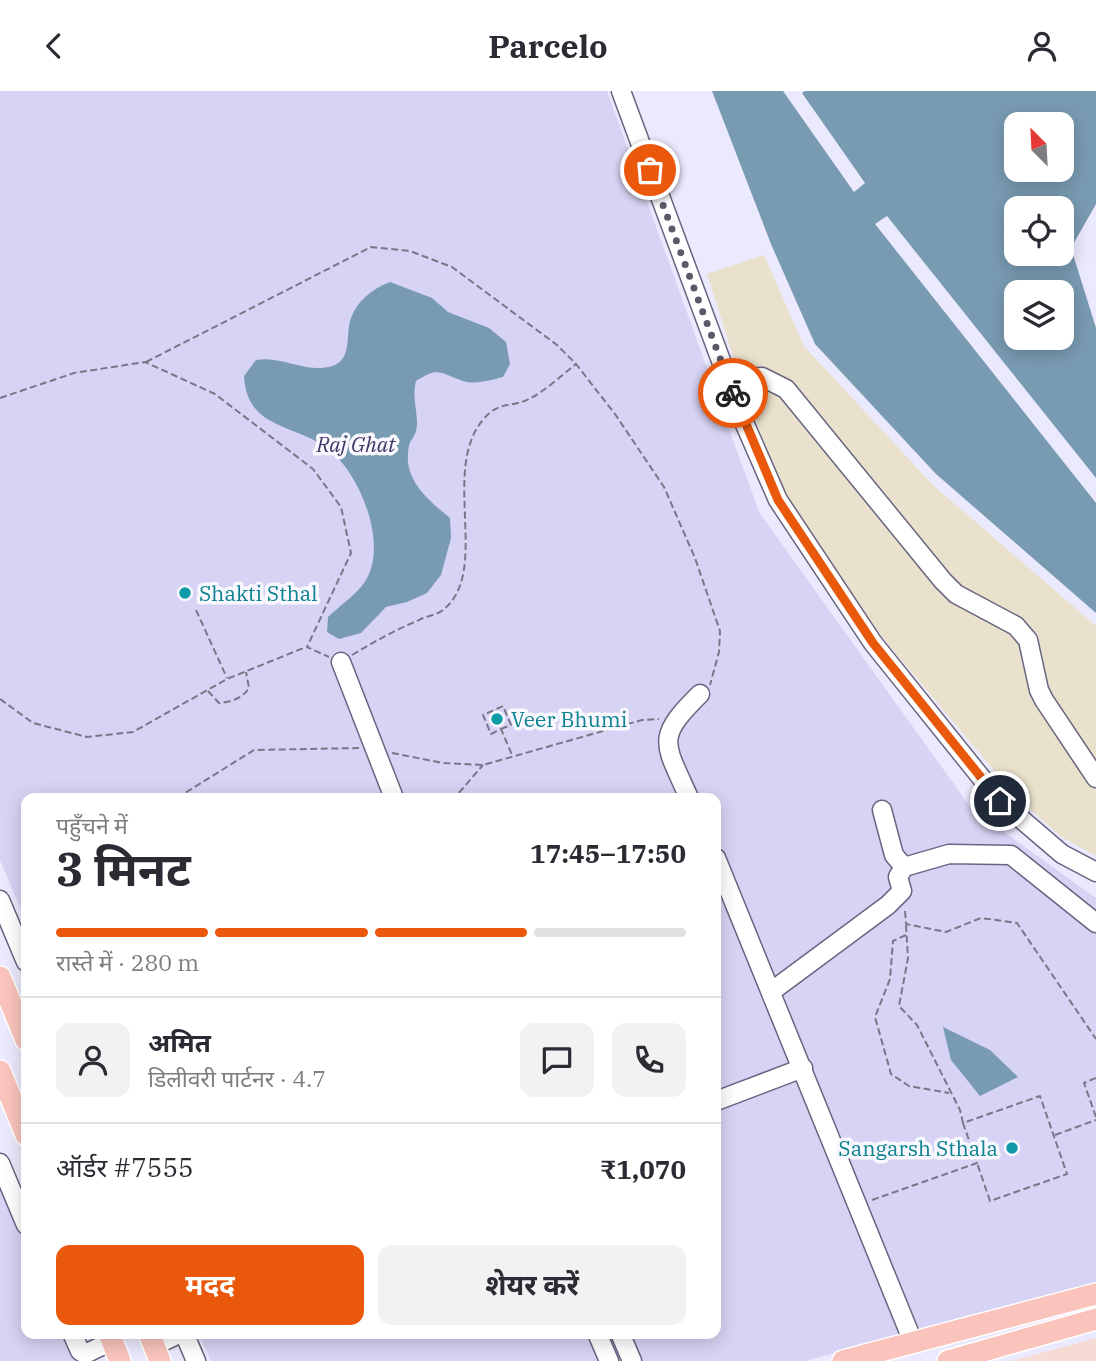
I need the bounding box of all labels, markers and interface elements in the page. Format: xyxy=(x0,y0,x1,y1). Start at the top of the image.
text: Parcelo xyxy=(488,25,608,67)
icon: back xyxy=(35,27,73,65)
icon: person xyxy=(1023,27,1061,65)
north arrow xyxy=(1004,112,1074,182)
map controls xyxy=(1004,112,1074,350)
pin xyxy=(620,140,680,200)
icon: bag xyxy=(631,151,669,189)
button: locate xyxy=(1004,196,1074,266)
button: layers xyxy=(1004,280,1074,350)
courier xyxy=(698,358,768,428)
icon: bike xyxy=(714,374,752,412)
park label: Raj Ghat xyxy=(316,430,396,458)
place label: Shakti Sthal xyxy=(199,579,318,607)
marker: Shakti Sthal xyxy=(177,585,193,601)
place label: Veer Bhumi xyxy=(511,705,627,733)
marker: Veer Bhumi xyxy=(489,711,505,727)
pin xyxy=(970,771,1030,831)
icon: home xyxy=(981,782,1019,820)
text: पहुँचने में xyxy=(56,810,128,840)
text: 17:45–17:50 xyxy=(530,836,686,870)
text: 3 मिनट xyxy=(56,839,191,899)
text: रास्ते में · 280 m xyxy=(56,947,199,977)
button: person xyxy=(56,1023,130,1097)
button: chat xyxy=(520,1023,594,1097)
button: phone xyxy=(612,1023,686,1097)
text: अमित xyxy=(148,1025,211,1059)
text: डिलीवरी पार्टनर · 4.7 xyxy=(148,1063,326,1093)
place label: Sangarsh Sthala xyxy=(838,1134,998,1162)
marker: Sangarsh Sthala xyxy=(1004,1140,1020,1156)
text: ऑर्डर #7555 xyxy=(56,1150,194,1184)
text: ₹1,070 xyxy=(600,1152,686,1186)
button: मदद xyxy=(56,1245,364,1325)
button: शेयर करें xyxy=(378,1245,686,1325)

